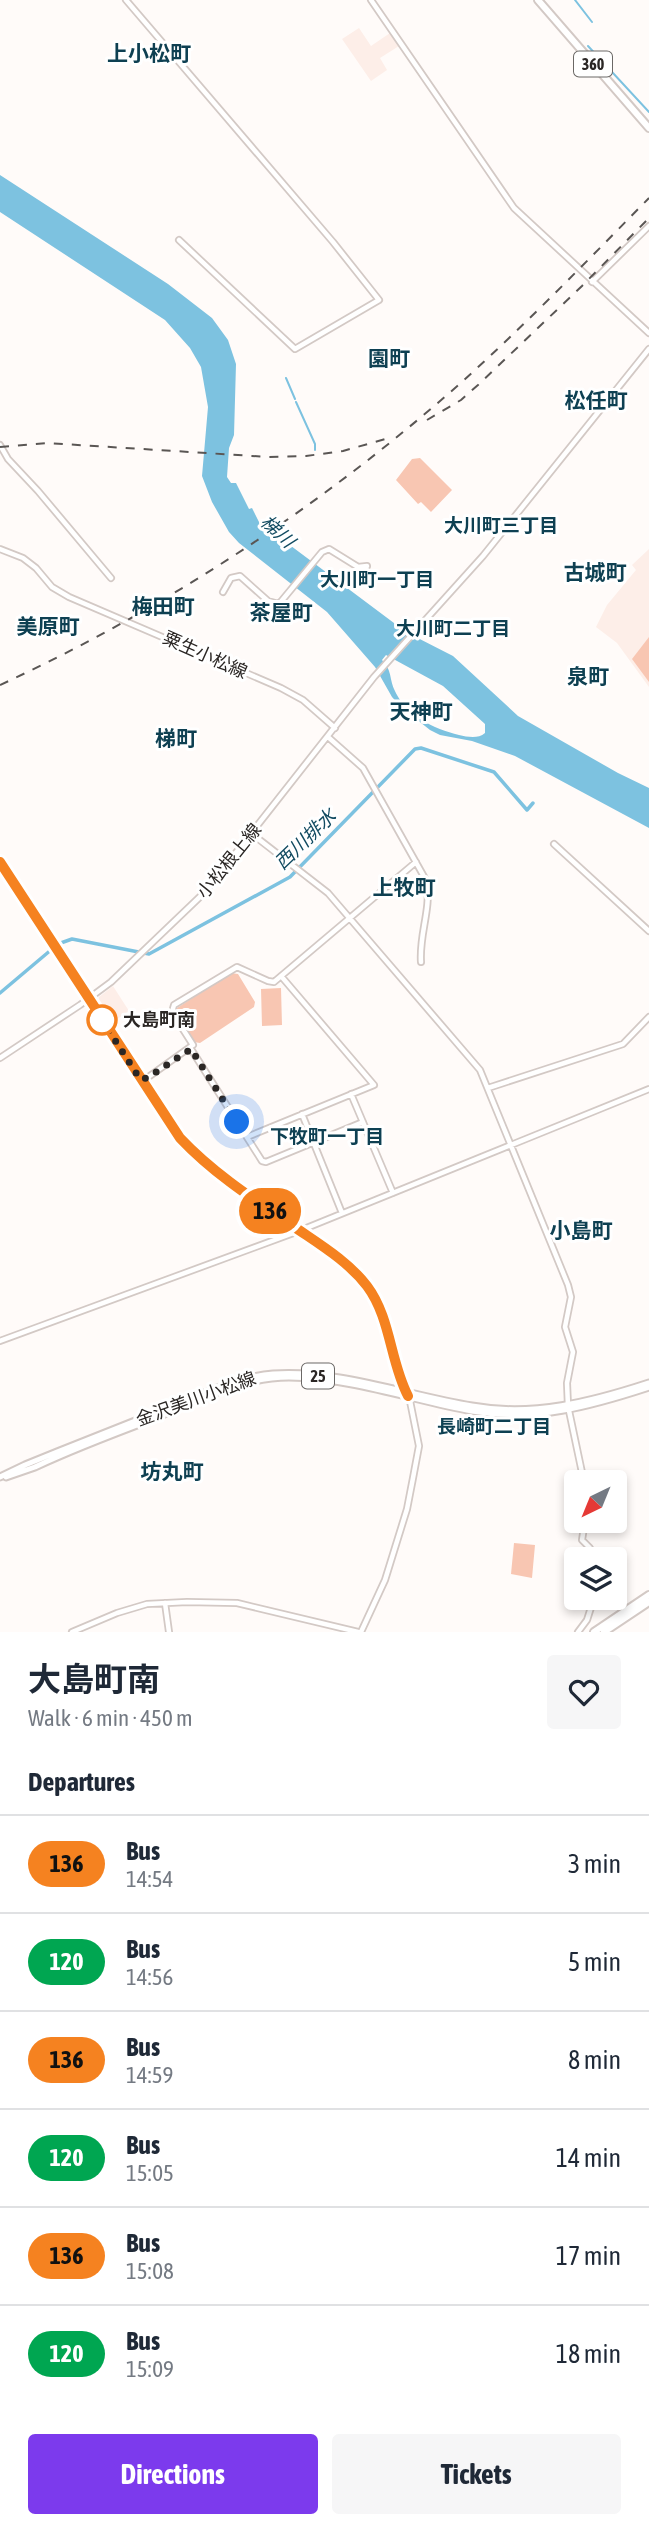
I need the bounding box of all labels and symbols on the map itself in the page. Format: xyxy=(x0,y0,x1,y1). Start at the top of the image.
district label: 上小松町 xyxy=(107,41,191,65)
road number: 360 xyxy=(574,52,612,76)
district label: 園町 xyxy=(368,346,410,370)
district label: 松任町 xyxy=(565,388,628,412)
water label: 梯川 xyxy=(257,510,301,553)
district label: 大川町三丁目 xyxy=(444,514,558,536)
district label: 古城町 xyxy=(564,560,627,584)
district label: 大川町一丁目 xyxy=(320,568,434,590)
district label: 梅田町 xyxy=(132,594,195,618)
district label: 茶屋町 xyxy=(250,600,313,624)
district label: 美原町 xyxy=(17,614,80,638)
district label: 大川町二丁目 xyxy=(396,617,510,639)
street label: 粟生小松線 xyxy=(160,627,251,682)
district label: 泉町 xyxy=(567,664,609,688)
district label: 天神町 xyxy=(390,699,453,723)
district label: 梯町 xyxy=(155,726,197,750)
water label: 西川排水 xyxy=(270,803,341,873)
street label: 小松根上線 xyxy=(192,819,265,902)
district label: 上牧町 xyxy=(373,875,436,899)
marker: 大島町南 xyxy=(87,1005,117,1035)
place label: 大島町南 xyxy=(123,1009,195,1030)
your location xyxy=(219,1104,254,1139)
district label: 下牧町一丁目 xyxy=(270,1125,384,1147)
line badge: 136 xyxy=(230,1188,310,1234)
district label: 小島町 xyxy=(550,1218,613,1242)
road number: 25 xyxy=(302,1364,334,1388)
street label: 金沢美川小松線 xyxy=(133,1367,259,1430)
district label: 長崎町二丁目 xyxy=(437,1415,551,1437)
district label: 坊丸町 xyxy=(141,1459,204,1483)
north arrow xyxy=(564,1470,626,1533)

